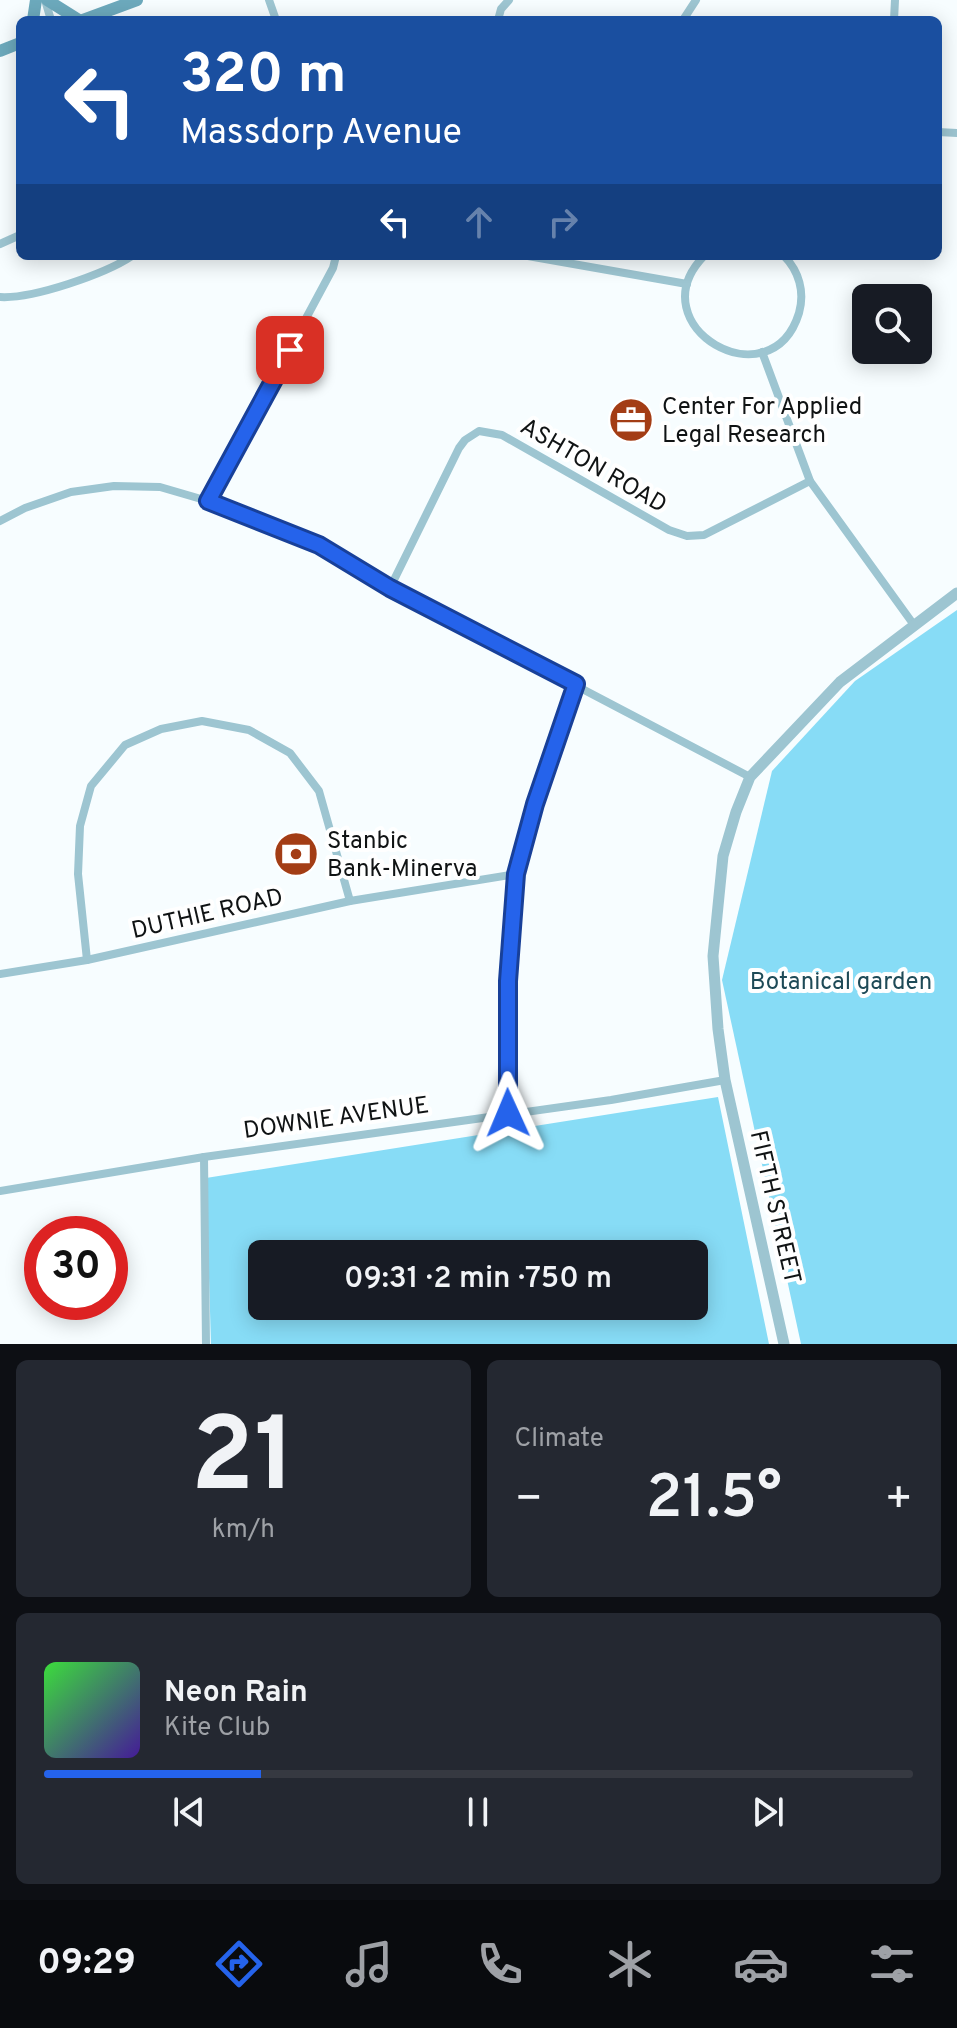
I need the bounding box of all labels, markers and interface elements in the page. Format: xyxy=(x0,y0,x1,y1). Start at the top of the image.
text: 320 m xyxy=(180,42,347,112)
icon: left xyxy=(48,48,152,152)
text: Massdorp Avenue xyxy=(180,111,462,157)
icon: left xyxy=(373,200,417,244)
icon: ahead xyxy=(457,200,501,244)
icon: right xyxy=(541,200,585,244)
map controls xyxy=(852,284,932,364)
button: search xyxy=(852,284,932,364)
pin xyxy=(256,316,324,384)
icon: arrive xyxy=(268,328,312,372)
place label: Center For Applied Legal Research xyxy=(662,393,862,451)
office icon: Center For Applied Legal Research xyxy=(607,396,655,444)
street label: ASHTON ROAD xyxy=(514,413,672,521)
place label: Stanbic Bank-Minerva xyxy=(327,827,477,885)
bank icon: Stanbic Bank-Minerva xyxy=(272,830,320,878)
street label: DUTHIE ROAD xyxy=(129,883,286,947)
park label: Botanical garden xyxy=(750,968,932,998)
position arrow xyxy=(466,1071,550,1155)
street label: DOWNIE AVENUE xyxy=(242,1091,431,1147)
street label: FIFTH STREET xyxy=(742,1128,806,1287)
speed limit sign: 30 xyxy=(24,1216,128,1320)
text: 09:31 · 2 min · 750 m xyxy=(344,1261,612,1298)
text: 21 xyxy=(191,1396,296,1528)
text: Climate xyxy=(515,1423,604,1456)
text: 21.5° xyxy=(646,1463,782,1539)
text: − xyxy=(515,1473,543,1529)
text: + xyxy=(885,1473,913,1529)
text: km/h xyxy=(212,1514,275,1547)
text: Neon Rain xyxy=(164,1675,308,1712)
text: Kite Club xyxy=(164,1712,270,1745)
icon: previous xyxy=(167,1790,211,1834)
icon: pause xyxy=(456,1790,500,1834)
icon: next xyxy=(746,1790,790,1834)
icon: directions xyxy=(211,1936,267,1992)
icon: music xyxy=(341,1936,397,1992)
icon: phone xyxy=(472,1936,528,1992)
icon: climate xyxy=(602,1936,658,1992)
icon: car xyxy=(733,1936,789,1992)
icon: filters xyxy=(864,1936,920,1992)
text: 09:29 xyxy=(37,1941,136,1987)

